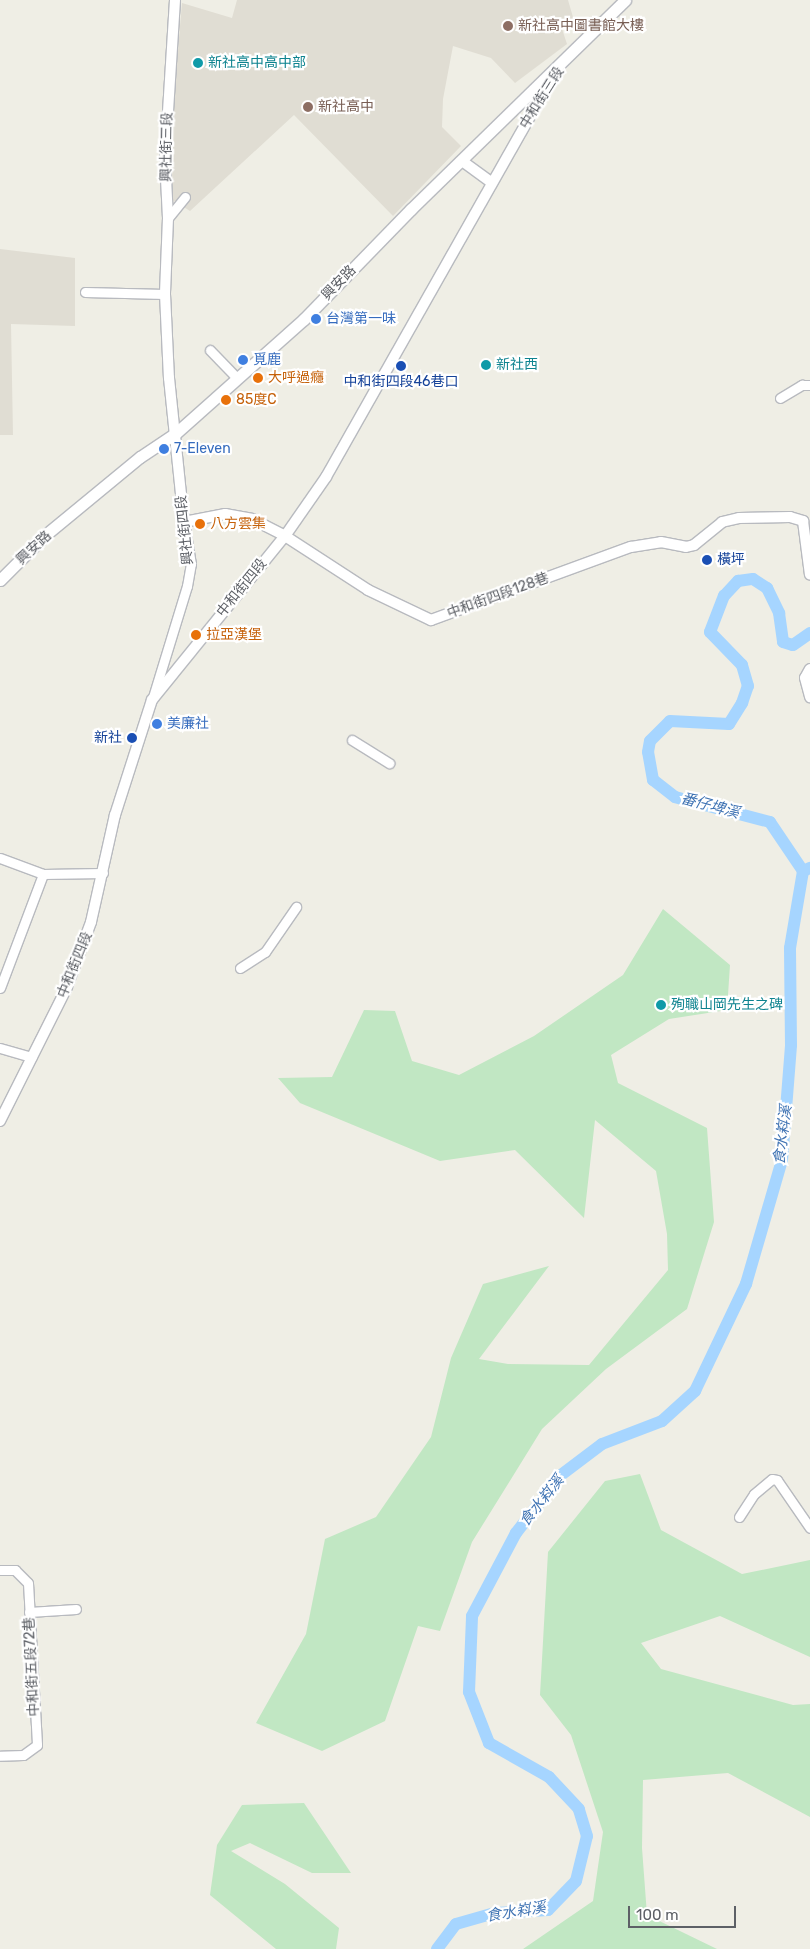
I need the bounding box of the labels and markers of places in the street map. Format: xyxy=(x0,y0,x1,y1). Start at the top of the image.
place label: 新社高中圖書館大樓 xyxy=(518,18,644,34)
marker: 新社高中圖書館大樓 xyxy=(502,20,514,32)
place label: 新社高中高中部 xyxy=(208,55,306,71)
marker: 新社高中高中部 xyxy=(192,57,204,69)
place label: 新社高中 xyxy=(318,99,374,115)
marker: 新社高中 xyxy=(302,101,314,113)
place label: 台灣第一味 xyxy=(326,311,396,327)
marker: 台灣第一味 xyxy=(310,313,322,325)
place label: 覓鹿 xyxy=(253,352,281,368)
marker: 覓鹿 xyxy=(237,354,249,366)
place label: 新社西 xyxy=(496,357,538,373)
marker: 新社西 xyxy=(480,359,492,371)
marker: 中和街四段46巷口 xyxy=(395,360,407,372)
place label: 大呼過癮 xyxy=(268,370,324,386)
marker: 大呼過癮 xyxy=(252,372,264,384)
place label: 中和街四段46巷口 xyxy=(343,374,459,390)
place label: 85度C xyxy=(236,392,277,408)
marker: 85度C xyxy=(220,394,232,406)
place label: 7-Eleven xyxy=(174,441,231,457)
marker: 7-Eleven xyxy=(158,443,170,455)
place label: 八方雲集 xyxy=(210,516,266,532)
marker: 八方雲集 xyxy=(194,518,206,530)
place label: 橫坪 xyxy=(717,552,745,568)
marker: 橫坪 xyxy=(701,554,713,566)
place label: 拉亞漢堡 xyxy=(206,627,262,643)
marker: 拉亞漢堡 xyxy=(190,629,202,641)
place label: 美廉社 xyxy=(167,716,209,732)
marker: 美廉社 xyxy=(151,718,163,730)
place label: 新社 xyxy=(94,730,122,746)
marker: 新社 xyxy=(126,732,138,744)
place label: 殉職山岡先生之碑 xyxy=(671,997,783,1013)
marker: 殉職山岡先生之碑 xyxy=(655,999,667,1011)

